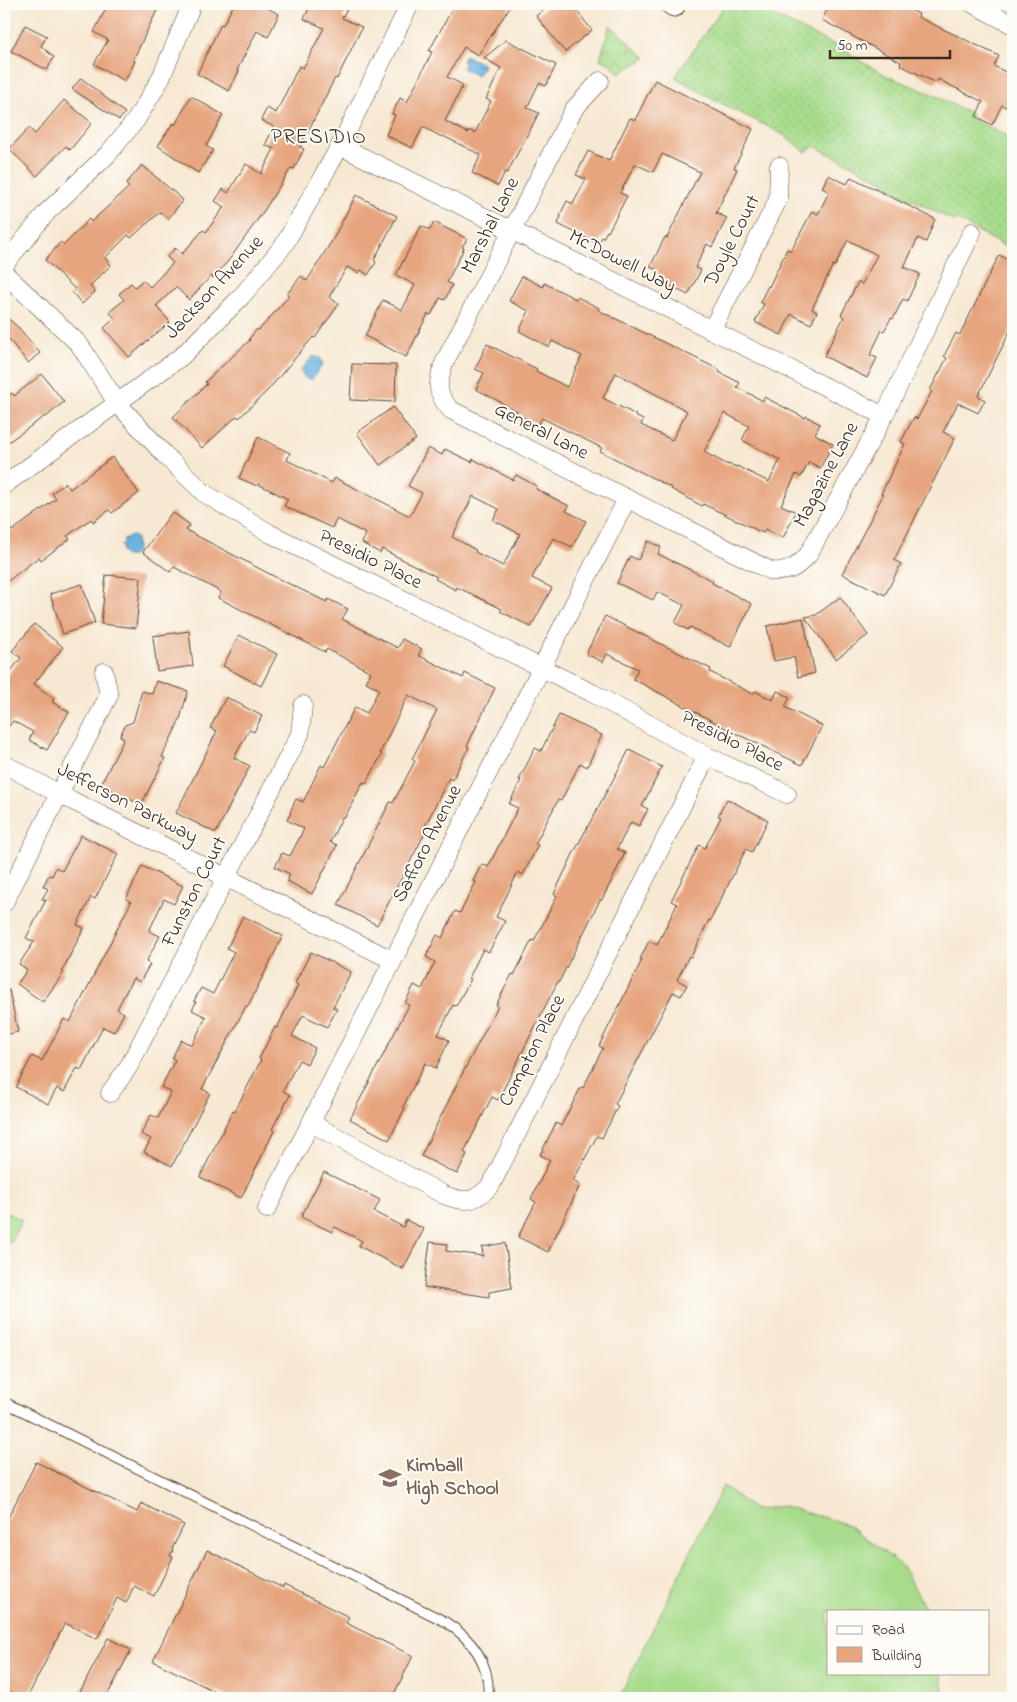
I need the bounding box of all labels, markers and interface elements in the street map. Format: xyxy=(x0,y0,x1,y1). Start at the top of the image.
scale bar xyxy=(830,28,950,60)
text: 50 m xyxy=(837,35,868,57)
district label: PRESIDIO xyxy=(271,123,367,153)
street label: Marshal Lane xyxy=(454,173,528,279)
street label: Doyle Court xyxy=(697,190,769,293)
street label: McDowell Way xyxy=(563,222,681,302)
street label: Jackson Avenue xyxy=(159,229,271,347)
street label: General Lane xyxy=(489,396,593,468)
street label: Magazine Lane xyxy=(787,417,868,533)
street label: Presidio Place xyxy=(313,522,427,598)
street label: Presidio Place xyxy=(676,704,788,780)
street label: Jefferson Parkway xyxy=(51,756,203,852)
street label: Safforo Avenue xyxy=(386,780,470,908)
street label: Funston Court xyxy=(154,831,235,953)
street label: Compton Place xyxy=(492,990,574,1112)
place label: Kimball High School xyxy=(406,1452,499,1505)
school or university icon: Kimball High School xyxy=(377,1465,403,1491)
legend xyxy=(827,1610,990,1674)
text: Road xyxy=(872,1619,905,1641)
text: Building xyxy=(871,1645,921,1668)

